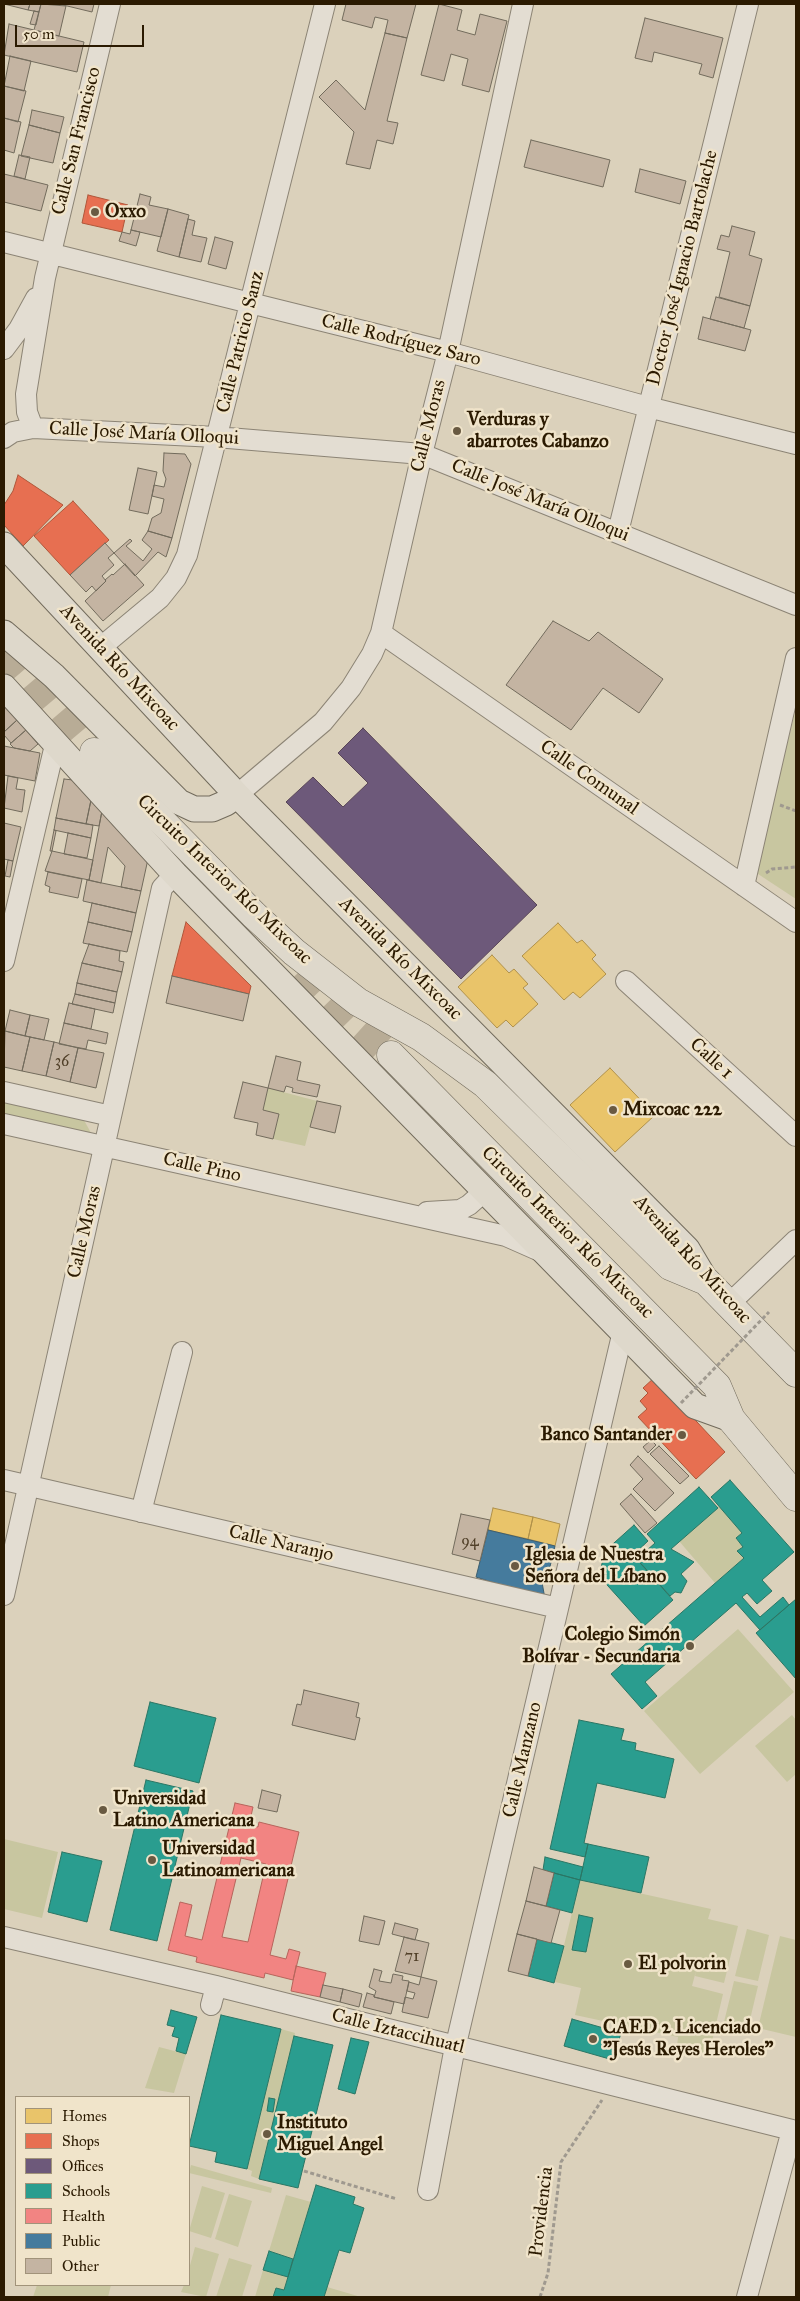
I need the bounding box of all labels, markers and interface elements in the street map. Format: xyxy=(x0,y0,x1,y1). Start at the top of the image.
scale bar xyxy=(18,15,146,47)
text: 50 m xyxy=(23,25,55,43)
street label: Calle San Francisco xyxy=(48,65,106,217)
street label: Doctor José Ignacio Bartolache xyxy=(643,148,723,388)
place label: Oxxo xyxy=(105,201,146,223)
marker: Oxxo xyxy=(89,206,101,218)
street label: Calle Patricio Sanz xyxy=(212,269,270,415)
street label: Calle Rodríguez Saro xyxy=(319,310,483,372)
street label: Calle Moras xyxy=(407,377,451,475)
place label: Verduras y abarrotes Cabanzo xyxy=(467,409,609,453)
street label: Calle José María Olloqui xyxy=(49,418,239,450)
marker: Verduras y abarrotes Cabanzo xyxy=(451,425,463,437)
street label: Calle José María Olloqui xyxy=(448,455,632,547)
street label: Avenida Río Mixcoac xyxy=(54,600,184,736)
street label: Calle Comunal xyxy=(535,736,643,820)
street label: Circuito Interior Río Mixcoac xyxy=(132,790,316,970)
street label: Avenida Río Mixcoac xyxy=(334,893,466,1025)
street label: Calle 1 xyxy=(685,1034,737,1084)
house number: 36 xyxy=(55,1052,69,1072)
place label: Mixcoac 222 xyxy=(623,1099,722,1121)
marker: Mixcoac 222 xyxy=(607,1104,619,1116)
street label: Circuito Interior Río Mixcoac xyxy=(476,1142,658,1324)
street label: Calle Pino xyxy=(161,1148,243,1188)
street label: Calle Moras xyxy=(63,1184,107,1280)
street label: Avenida Río Mixcoac xyxy=(628,1191,756,1329)
place label: Banco Santander xyxy=(541,1424,672,1446)
marker: Banco Santander xyxy=(676,1429,688,1441)
street label: Calle Naranjo xyxy=(226,1521,336,1567)
house number: 94 xyxy=(461,1532,479,1552)
place label: Iglesia de Nuestra Señora del Líbano xyxy=(525,1544,666,1588)
marker: Iglesia de Nuestra Señora del Líbano xyxy=(509,1560,521,1572)
place label: Colegio Simón Bolívar - Secundaria xyxy=(522,1624,680,1668)
marker: Colegio Simón Bolívar - Secundaria xyxy=(684,1640,696,1652)
street label: Calle Manzano xyxy=(499,1700,547,1820)
place label: Universidad Latino Americana xyxy=(113,1788,254,1832)
marker: Universidad Latino Americana xyxy=(97,1804,109,1816)
place label: Universidad Latinoamericana xyxy=(162,1838,294,1882)
marker: Universidad Latinoamericana xyxy=(146,1854,158,1866)
house number: 71 xyxy=(405,1947,419,1967)
place label: El polvorin xyxy=(638,1953,726,1975)
marker: El polvorin xyxy=(622,1958,634,1970)
street label: Calle Iztaccihuatl xyxy=(329,2004,467,2060)
place label: CAED 2 Licenciado "Jesús Reyes Heroles" xyxy=(603,2017,773,2061)
marker: CAED 2 Licenciado "Jesús Reyes Heroles" xyxy=(587,2033,599,2045)
legend xyxy=(15,2096,190,2286)
text: Homes xyxy=(62,2107,107,2125)
place label: Instituto Miguel Angel xyxy=(277,2112,383,2156)
marker: Instituto Miguel Angel xyxy=(261,2128,273,2140)
text: Shops xyxy=(62,2132,100,2150)
text: Offices xyxy=(62,2157,103,2175)
street label: Providencia xyxy=(525,2166,559,2258)
text: Schools xyxy=(62,2182,110,2200)
text: Health xyxy=(62,2207,105,2225)
text: Public xyxy=(62,2232,100,2250)
text: Other xyxy=(62,2257,99,2275)

